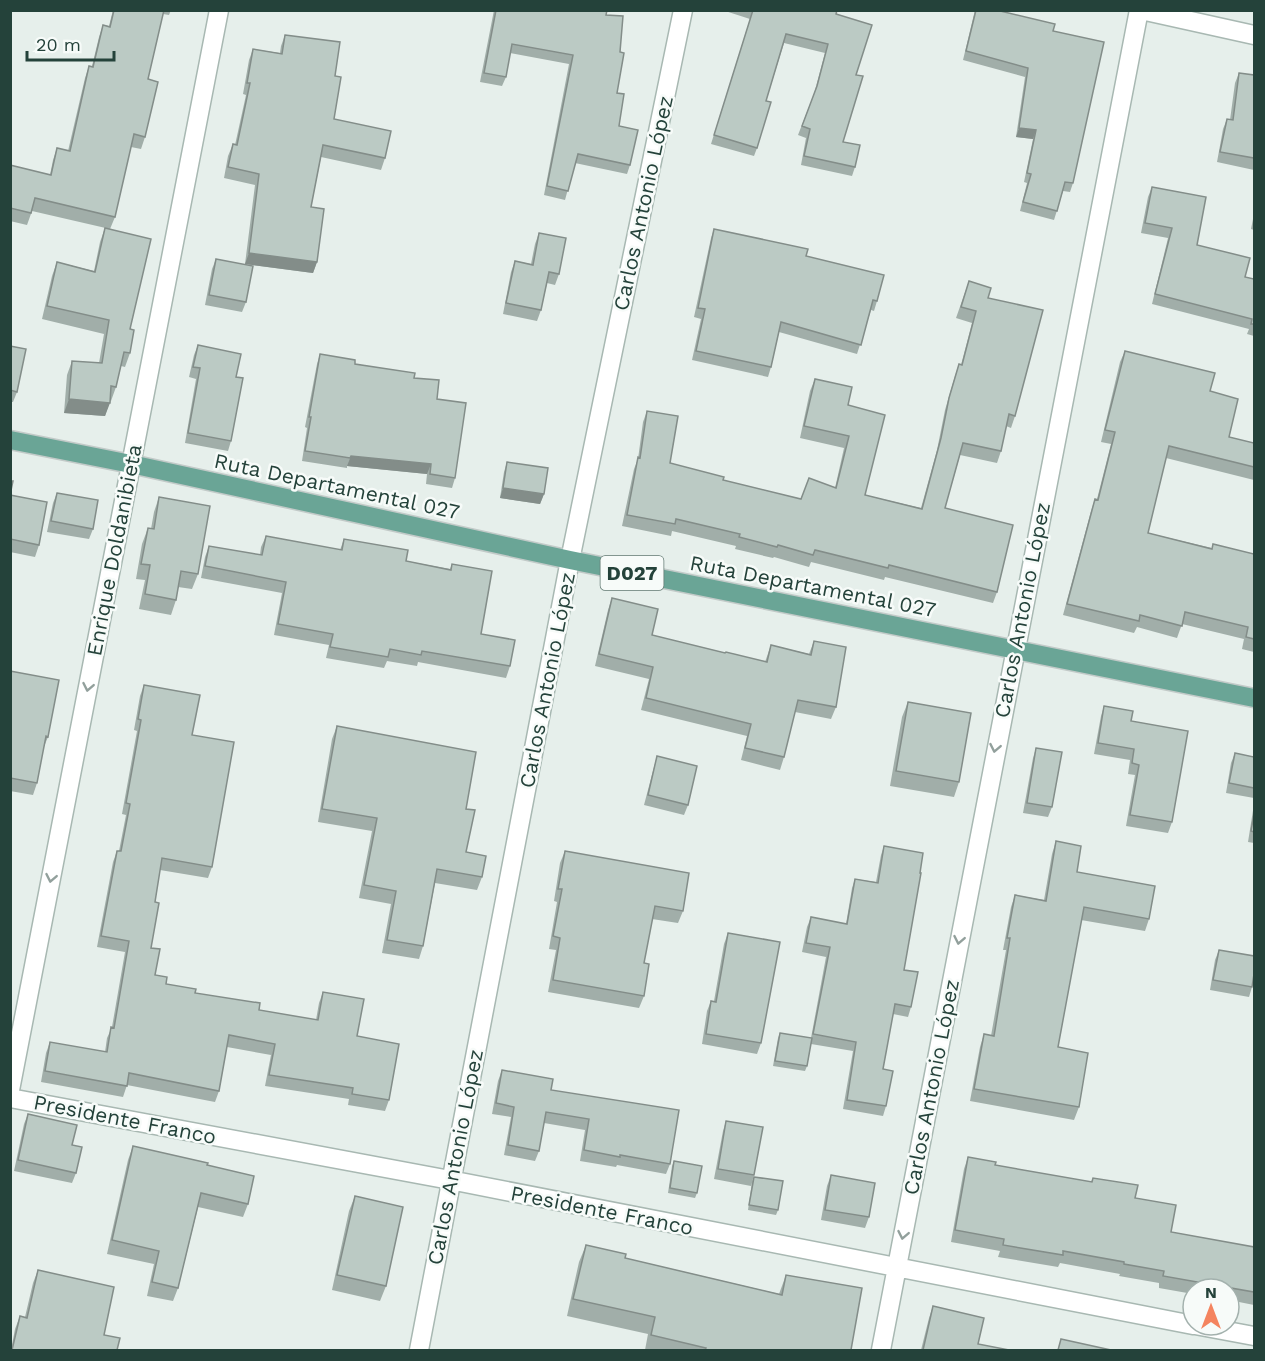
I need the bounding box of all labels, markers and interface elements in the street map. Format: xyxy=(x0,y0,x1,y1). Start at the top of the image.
scale bar xyxy=(27,24,114,62)
text: 20 m xyxy=(36,34,81,55)
street label: Carlos Antonio López xyxy=(608,93,678,313)
street label: Enrique Doldanibieta xyxy=(81,442,147,658)
street label: Ruta Departamental 027 xyxy=(212,448,462,524)
street label: Carlos Antonio López xyxy=(989,500,1055,720)
street label: Ruta Departamental 027 xyxy=(688,550,938,622)
road number: D027 xyxy=(600,556,664,590)
street label: Carlos Antonio López xyxy=(514,570,580,790)
one-way arrow xyxy=(82,682,95,692)
one-way arrow xyxy=(990,744,1002,753)
one-way arrow xyxy=(45,873,58,883)
one-way arrow xyxy=(953,935,966,945)
street label: Carlos Antonio López xyxy=(898,977,964,1197)
street label: Carlos Antonio López xyxy=(422,1047,488,1267)
street label: Presidente Franco xyxy=(32,1089,218,1149)
street label: Presidente Franco xyxy=(509,1180,695,1240)
one-way arrow xyxy=(897,1229,910,1239)
north arrow xyxy=(1181,1277,1241,1337)
text: N xyxy=(1205,1283,1217,1302)

